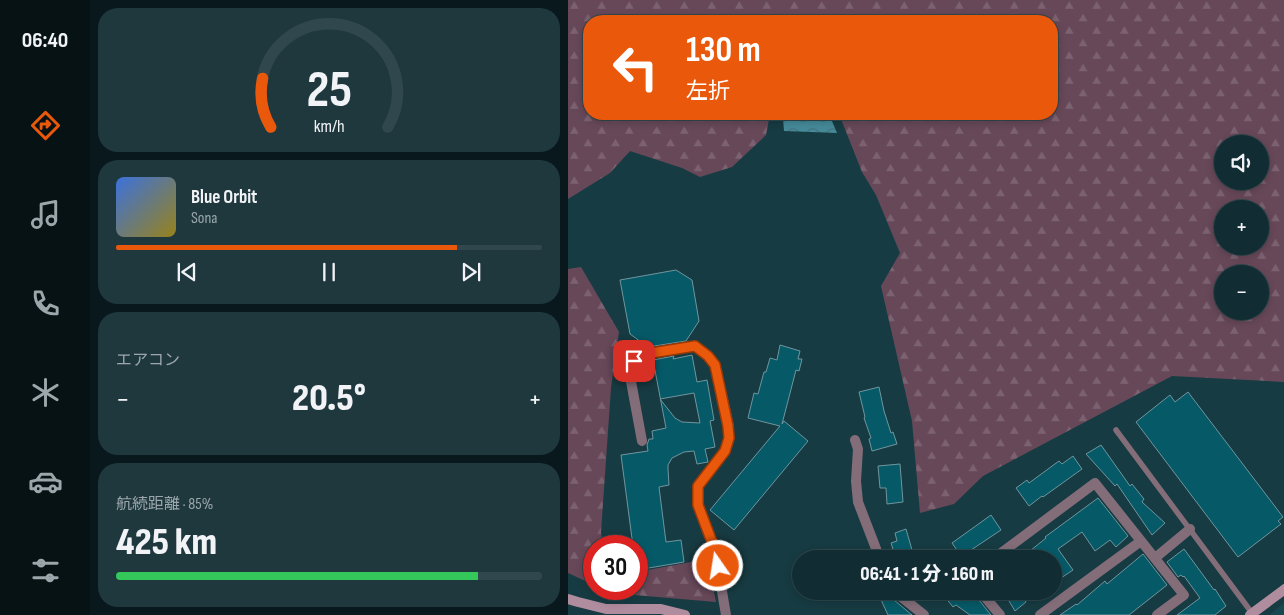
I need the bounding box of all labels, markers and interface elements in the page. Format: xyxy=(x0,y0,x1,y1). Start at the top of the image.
text: 06:40 xyxy=(22,27,68,54)
text: 130 m xyxy=(686,29,761,72)
icon: left xyxy=(603,35,668,100)
text: 25 xyxy=(306,59,352,122)
text: 左折 xyxy=(686,78,730,105)
icon: directions xyxy=(28,108,63,143)
text: km/h xyxy=(314,116,344,137)
map controls xyxy=(1214,135,1269,320)
button: sound xyxy=(1214,135,1269,190)
text: Blue Orbit xyxy=(191,186,257,209)
icon: music xyxy=(28,197,63,232)
button: + xyxy=(1214,200,1269,255)
text: Sona xyxy=(191,209,218,228)
icon: previous xyxy=(173,258,201,286)
icon: pause xyxy=(315,258,343,286)
icon: next xyxy=(457,258,485,286)
button: − xyxy=(1214,265,1269,320)
icon: phone xyxy=(28,286,63,321)
pin xyxy=(613,340,655,382)
icon: arrive xyxy=(620,347,648,375)
text: エアコン xyxy=(116,351,180,370)
icon: climate xyxy=(28,375,63,410)
text: 20.5° xyxy=(292,376,366,421)
text: − xyxy=(116,383,130,416)
text: + xyxy=(528,383,542,416)
icon: car xyxy=(28,464,63,499)
text: 航続距離 · 85% xyxy=(116,495,213,514)
text: 425 km xyxy=(116,520,217,565)
speed limit sign: 30 xyxy=(583,535,648,600)
position arrow xyxy=(691,539,743,591)
icon: filters xyxy=(28,553,63,588)
text: 06:41 · 1 分 · 160 m xyxy=(860,563,994,586)

